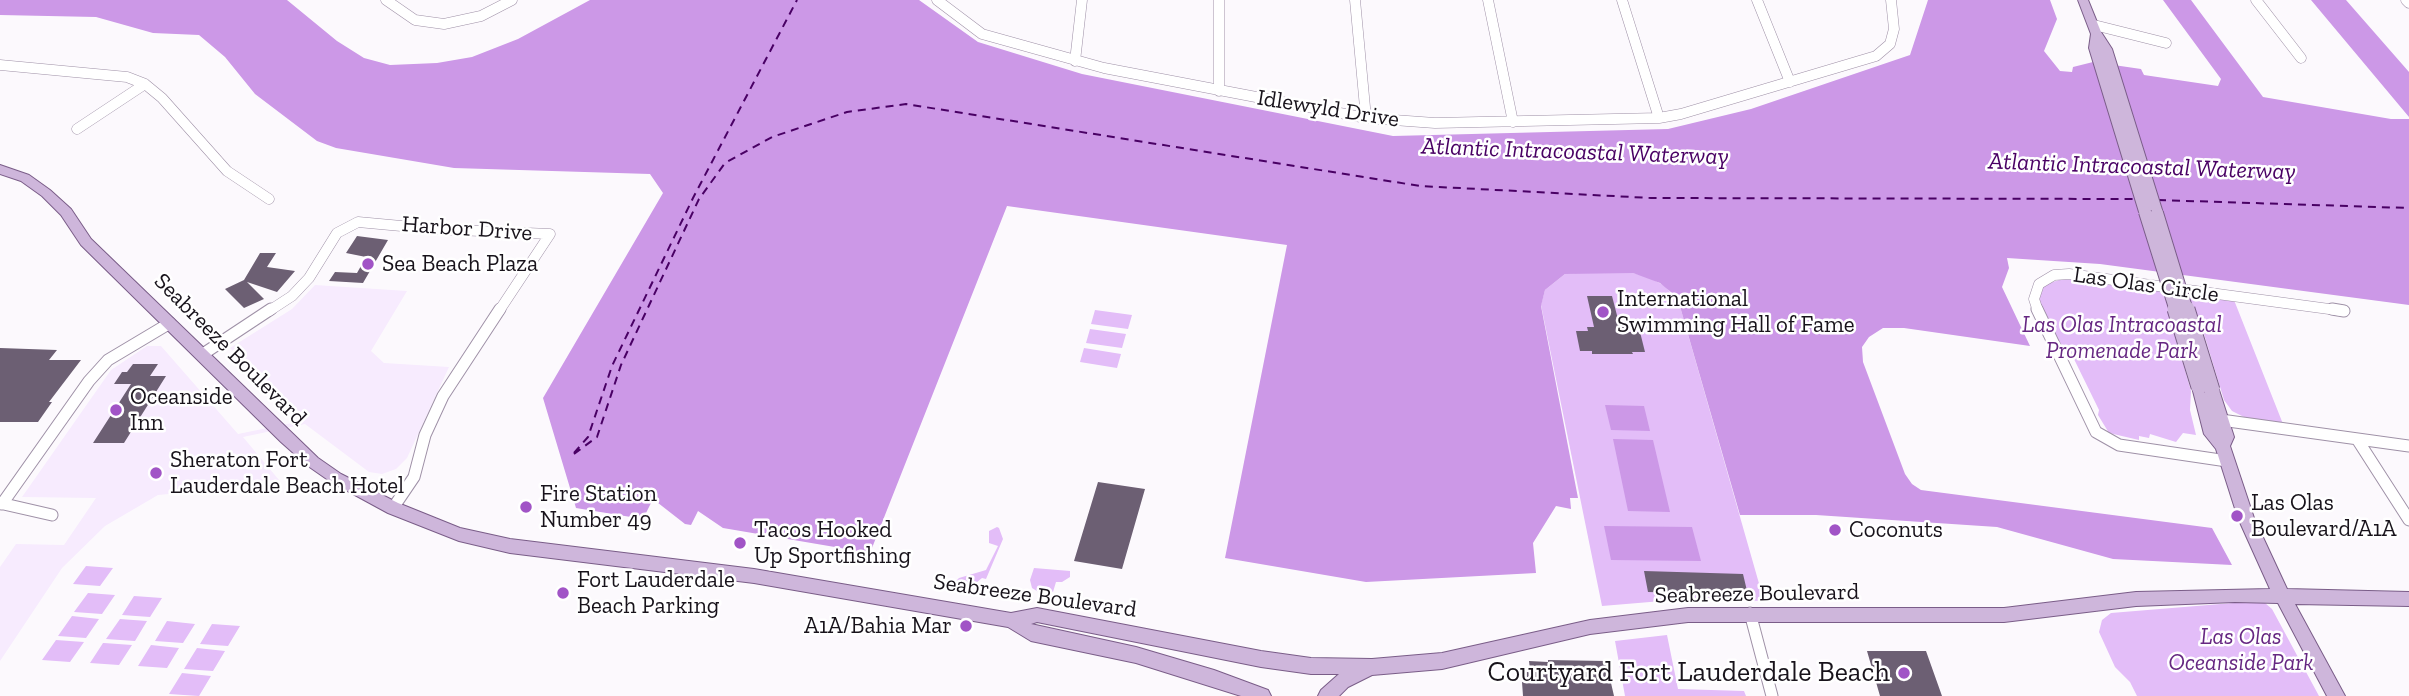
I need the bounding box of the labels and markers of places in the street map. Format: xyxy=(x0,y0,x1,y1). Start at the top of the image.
place label: Sea Beach Plaza xyxy=(382,250,538,278)
marker: Sea Beach Plaza xyxy=(360,256,376,272)
place label: International Swimming Hall of Fame xyxy=(1617,285,1855,339)
marker: International Swimming Hall of Fame xyxy=(1595,304,1611,320)
place label: Oceanside Inn xyxy=(130,383,232,437)
marker: Oceanside Inn xyxy=(108,402,124,418)
place label: Sheraton Fort Lauderdale Beach Hotel xyxy=(170,446,404,500)
marker: Sheraton Fort Lauderdale Beach Hotel xyxy=(148,465,164,481)
place label: Fire Station Number 49 xyxy=(540,480,657,534)
place label: Las Olas Boulevard/A1A xyxy=(2251,489,2396,543)
marker: Fire Station Number 49 xyxy=(518,499,534,515)
marker: Las Olas Boulevard/A1A xyxy=(2229,508,2245,524)
place label: Tacos Hooked Up Sportfishing xyxy=(754,516,911,570)
place label: Coconuts xyxy=(1849,516,1943,544)
marker: Coconuts xyxy=(1827,522,1843,538)
marker: Tacos Hooked Up Sportfishing xyxy=(732,535,748,551)
place label: Fort Lauderdale Beach Parking xyxy=(577,566,735,620)
marker: Fort Lauderdale Beach Parking xyxy=(555,585,571,601)
place label: A1A/Bahia Mar xyxy=(804,612,952,640)
marker: A1A/Bahia Mar xyxy=(958,618,974,634)
place label: Courtyard Fort Lauderdale Beach xyxy=(1488,656,1890,690)
marker: Courtyard Fort Lauderdale Beach xyxy=(1896,665,1912,681)

